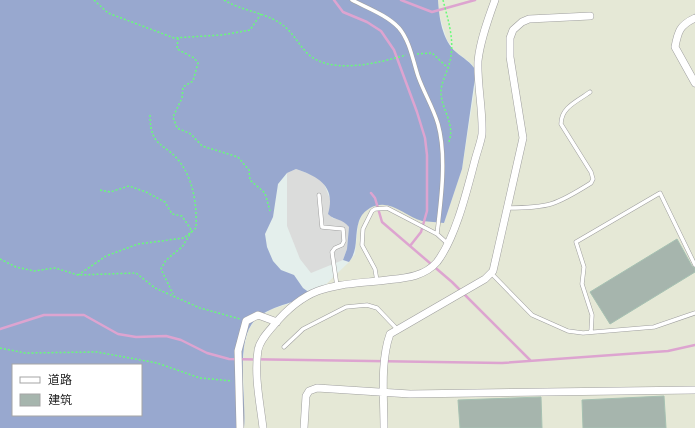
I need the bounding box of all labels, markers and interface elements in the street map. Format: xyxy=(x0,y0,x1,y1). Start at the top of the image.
legend xyxy=(12,364,142,416)
text: 道路 xyxy=(48,372,72,387)
text: 建筑 xyxy=(48,392,72,407)

